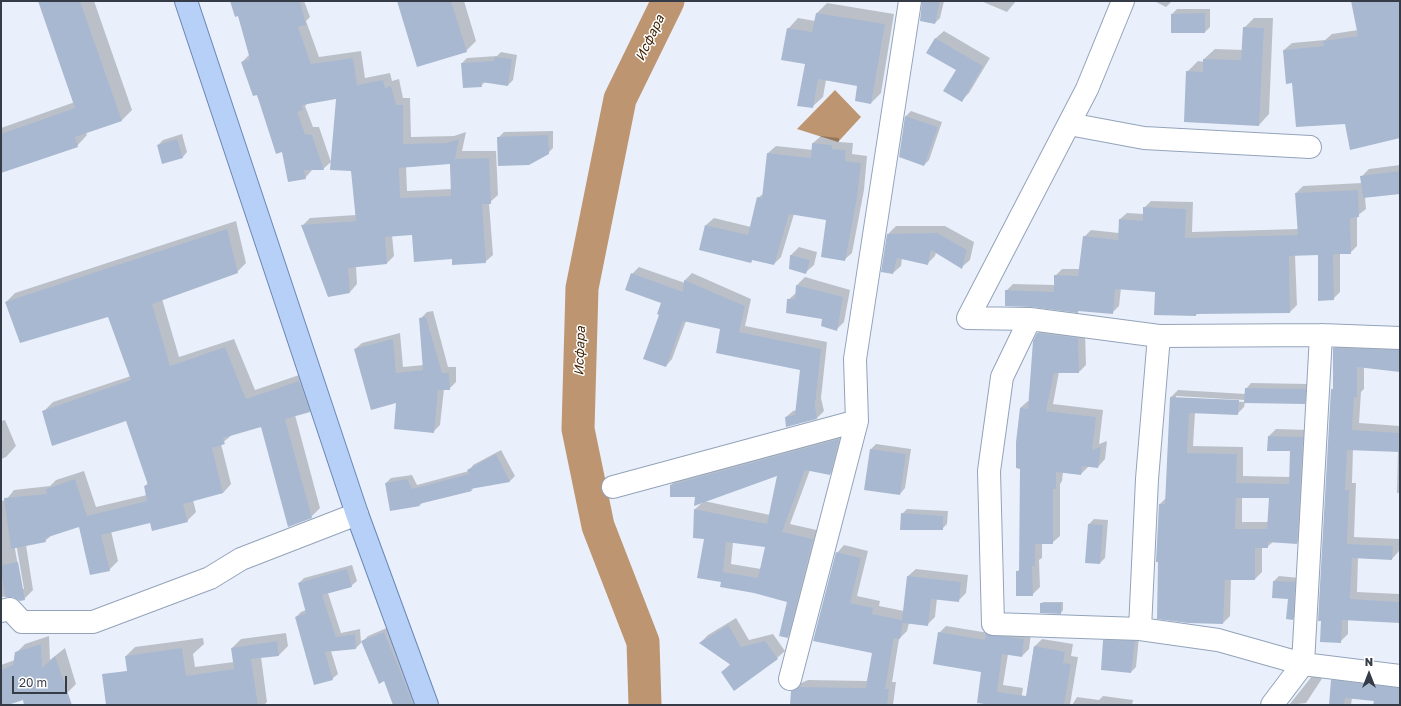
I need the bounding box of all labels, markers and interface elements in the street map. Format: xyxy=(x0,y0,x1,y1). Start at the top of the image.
water label: Исфара xyxy=(632,12,668,64)
water label: Исфара xyxy=(571,326,589,376)
north arrow xyxy=(1349,654,1389,694)
text: N xyxy=(1365,655,1373,668)
scale bar xyxy=(14,668,69,694)
text: 20 m xyxy=(19,675,47,690)

